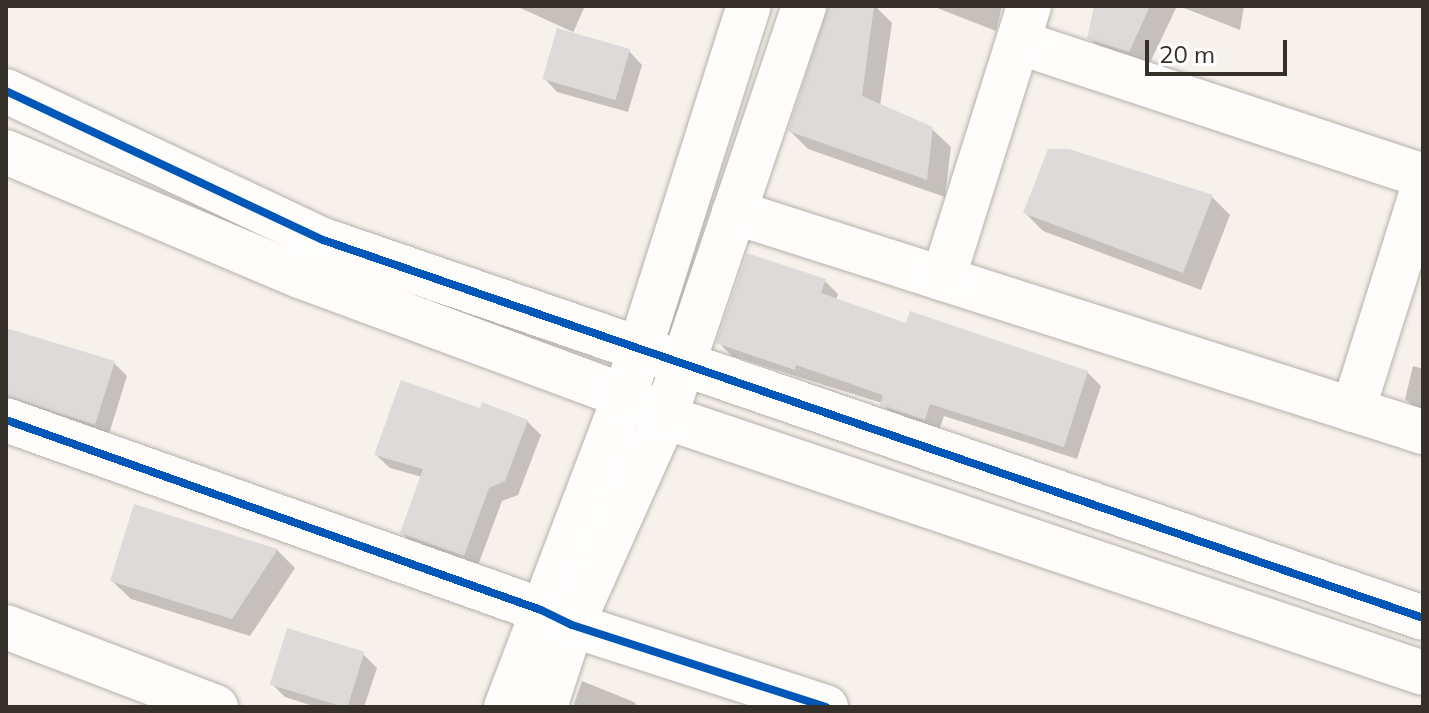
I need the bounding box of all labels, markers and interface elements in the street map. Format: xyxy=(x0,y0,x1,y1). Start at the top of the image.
scale bar xyxy=(1149,24,1291,74)
text: 20 m xyxy=(1159,39,1215,69)

